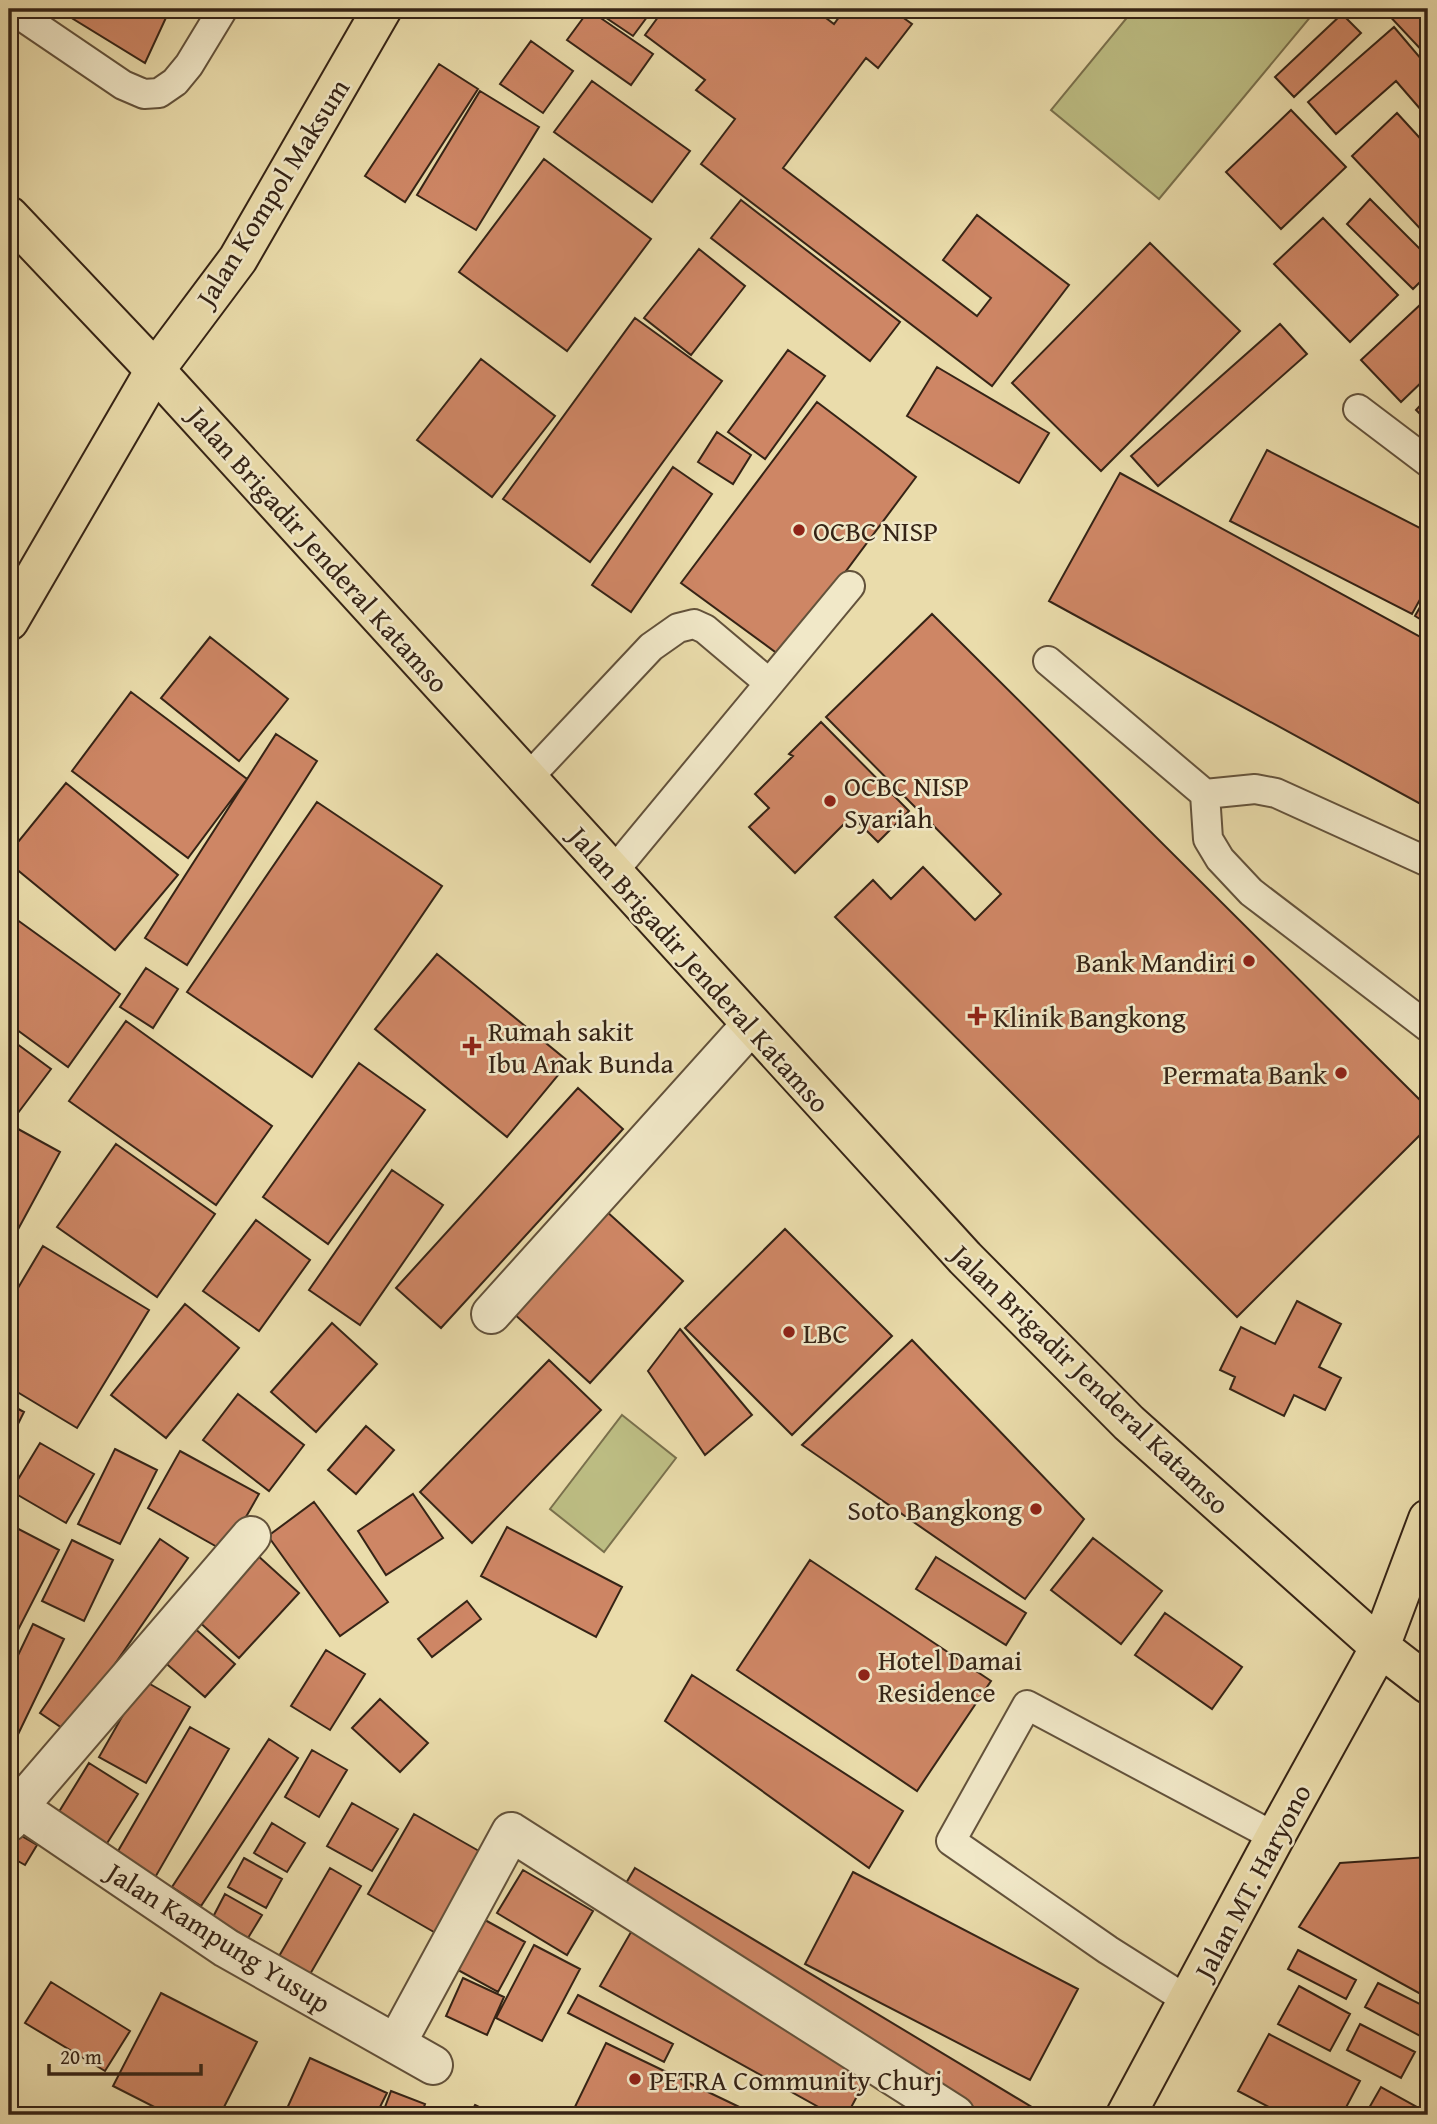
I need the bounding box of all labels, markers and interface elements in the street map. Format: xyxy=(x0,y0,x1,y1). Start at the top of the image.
street label: Jalan Kompol Maksum xyxy=(184,70,359,316)
street label: Jalan Brigadir Jenderal Katamso xyxy=(177,394,459,701)
place label: OCBC NISP xyxy=(813,510,938,551)
marker: OCBC NISP xyxy=(791,522,807,538)
place label: OCBC NISP Syariah xyxy=(844,765,969,838)
marker: OCBC NISP Syariah xyxy=(822,793,838,809)
street label: Jalan Brigadir Jenderal Katamso xyxy=(558,814,840,1121)
place label: Bank Mandiri xyxy=(1076,941,1235,982)
marker: Bank Mandiri xyxy=(1241,953,1257,969)
place label: Klinik Bangkong xyxy=(993,996,1186,1037)
marker: Klinik Bangkong xyxy=(967,1006,987,1026)
place label: Rumah sakit Ibu Anak Bunda xyxy=(488,1010,674,1083)
marker: Rumah sakit Ibu Anak Bunda xyxy=(462,1036,482,1056)
place label: Permata Bank xyxy=(1163,1053,1328,1094)
marker: Permata Bank xyxy=(1333,1065,1349,1081)
street label: Jalan Brigadir Jenderal Katamso xyxy=(940,1232,1240,1523)
place label: LBC xyxy=(803,1312,848,1353)
marker: LBC xyxy=(781,1324,797,1340)
place label: Soto Bangkong xyxy=(847,1489,1022,1530)
marker: Soto Bangkong xyxy=(1028,1501,1044,1517)
place label: Hotel Damai Residence xyxy=(878,1639,1022,1712)
marker: Hotel Damai Residence xyxy=(856,1667,872,1683)
street label: Jalan MT. Haryono xyxy=(1182,1776,1321,1989)
street label: Jalan Kampung Yusup xyxy=(97,1850,339,2023)
scale bar xyxy=(49,2033,201,2077)
text: 20 m xyxy=(60,2041,102,2072)
place label: PETRA Community Churj xyxy=(649,2059,942,2100)
marker: PETRA Community Churj xyxy=(627,2071,643,2087)

